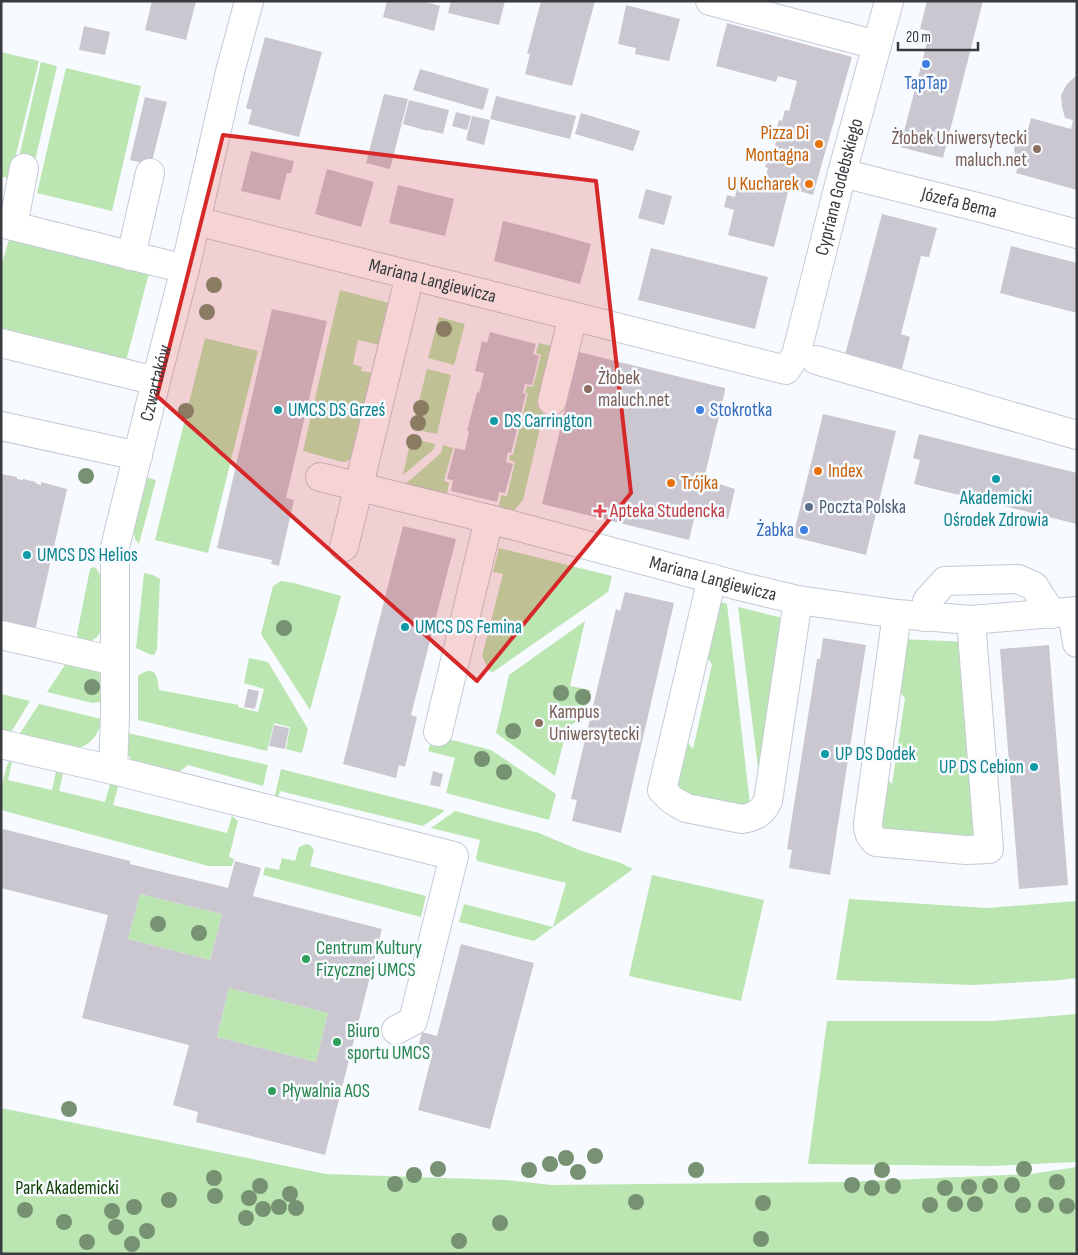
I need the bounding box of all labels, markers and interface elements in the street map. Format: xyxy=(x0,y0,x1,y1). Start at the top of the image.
scale bar xyxy=(898,20,978,52)
text: 20 m xyxy=(906,28,931,47)
marker: TapTap xyxy=(920,58,932,70)
place label: TapTap xyxy=(904,72,948,95)
street label: Cypriana Godebskiego xyxy=(810,116,868,258)
place label: Pizza Di Montagna xyxy=(746,122,809,167)
place label: Żłobek Uniwersytecki maluch.net xyxy=(891,127,1027,172)
marker: Pizza Di Montagna xyxy=(813,138,825,150)
marker: Żłobek Uniwersytecki maluch.net xyxy=(1031,143,1043,155)
place label: U Kucharek xyxy=(727,173,800,196)
marker: U Kucharek xyxy=(803,178,815,190)
street label: Józefa Bema xyxy=(918,182,1000,223)
street label: Mariana Langiewicza xyxy=(366,254,499,308)
street label: Czwartaków xyxy=(135,342,176,424)
place label: Żłobek maluch.net xyxy=(598,367,670,412)
marker: Żłobek maluch.net xyxy=(582,383,594,395)
place label: UMCS DS Grześ xyxy=(288,399,386,422)
place label: Stokrotka xyxy=(710,399,772,422)
marker: UMCS DS Grześ xyxy=(272,404,284,416)
marker: Stokrotka xyxy=(694,404,706,416)
place label: DS Carrington xyxy=(504,410,592,433)
marker: DS Carrington xyxy=(488,415,500,427)
place label: Index xyxy=(828,460,863,483)
marker: Index xyxy=(812,465,824,477)
place label: Trójka xyxy=(681,472,718,495)
marker: Akademicki Ośrodek Zdrowia xyxy=(990,473,1002,485)
marker: Trójka xyxy=(665,477,677,489)
place label: Akademicki Ośrodek Zdrowia xyxy=(944,487,1048,532)
place label: Poczta Polska xyxy=(819,496,906,519)
place label: Apteka Studencka xyxy=(609,500,725,523)
marker: Poczta Polska xyxy=(803,501,815,513)
marker: Apteka Studencka xyxy=(594,505,606,517)
place label: Żabka xyxy=(757,519,794,542)
marker: Żabka xyxy=(798,524,810,536)
place label: UMCS DS Helios xyxy=(37,544,138,567)
marker: UMCS DS Helios xyxy=(21,549,33,561)
street label: Mariana Langiewicza xyxy=(647,551,779,606)
place label: UMCS DS Femina xyxy=(415,616,522,639)
marker: UMCS DS Femina xyxy=(399,621,411,633)
place label: Kampus Uniwersytecki xyxy=(549,701,639,746)
marker: Kampus Uniwersytecki xyxy=(533,717,545,729)
place label: UP DS Dodek xyxy=(835,743,917,766)
marker: UP DS Dodek xyxy=(819,748,831,760)
place label: UP DS Cebion xyxy=(939,756,1024,779)
marker: UP DS Cebion xyxy=(1028,761,1040,773)
place label: Centrum Kultury Fizycznej UMCS xyxy=(316,937,423,982)
marker: Centrum Kultury Fizycznej UMCS xyxy=(300,953,312,965)
place label: Biuro sportu UMCS xyxy=(347,1020,430,1065)
marker: Biuro sportu UMCS xyxy=(331,1036,343,1048)
place label: Pływalnia AOS xyxy=(282,1080,370,1103)
marker: Pływalnia AOS xyxy=(266,1085,278,1097)
park label: Park Akademicki xyxy=(15,1177,119,1200)

